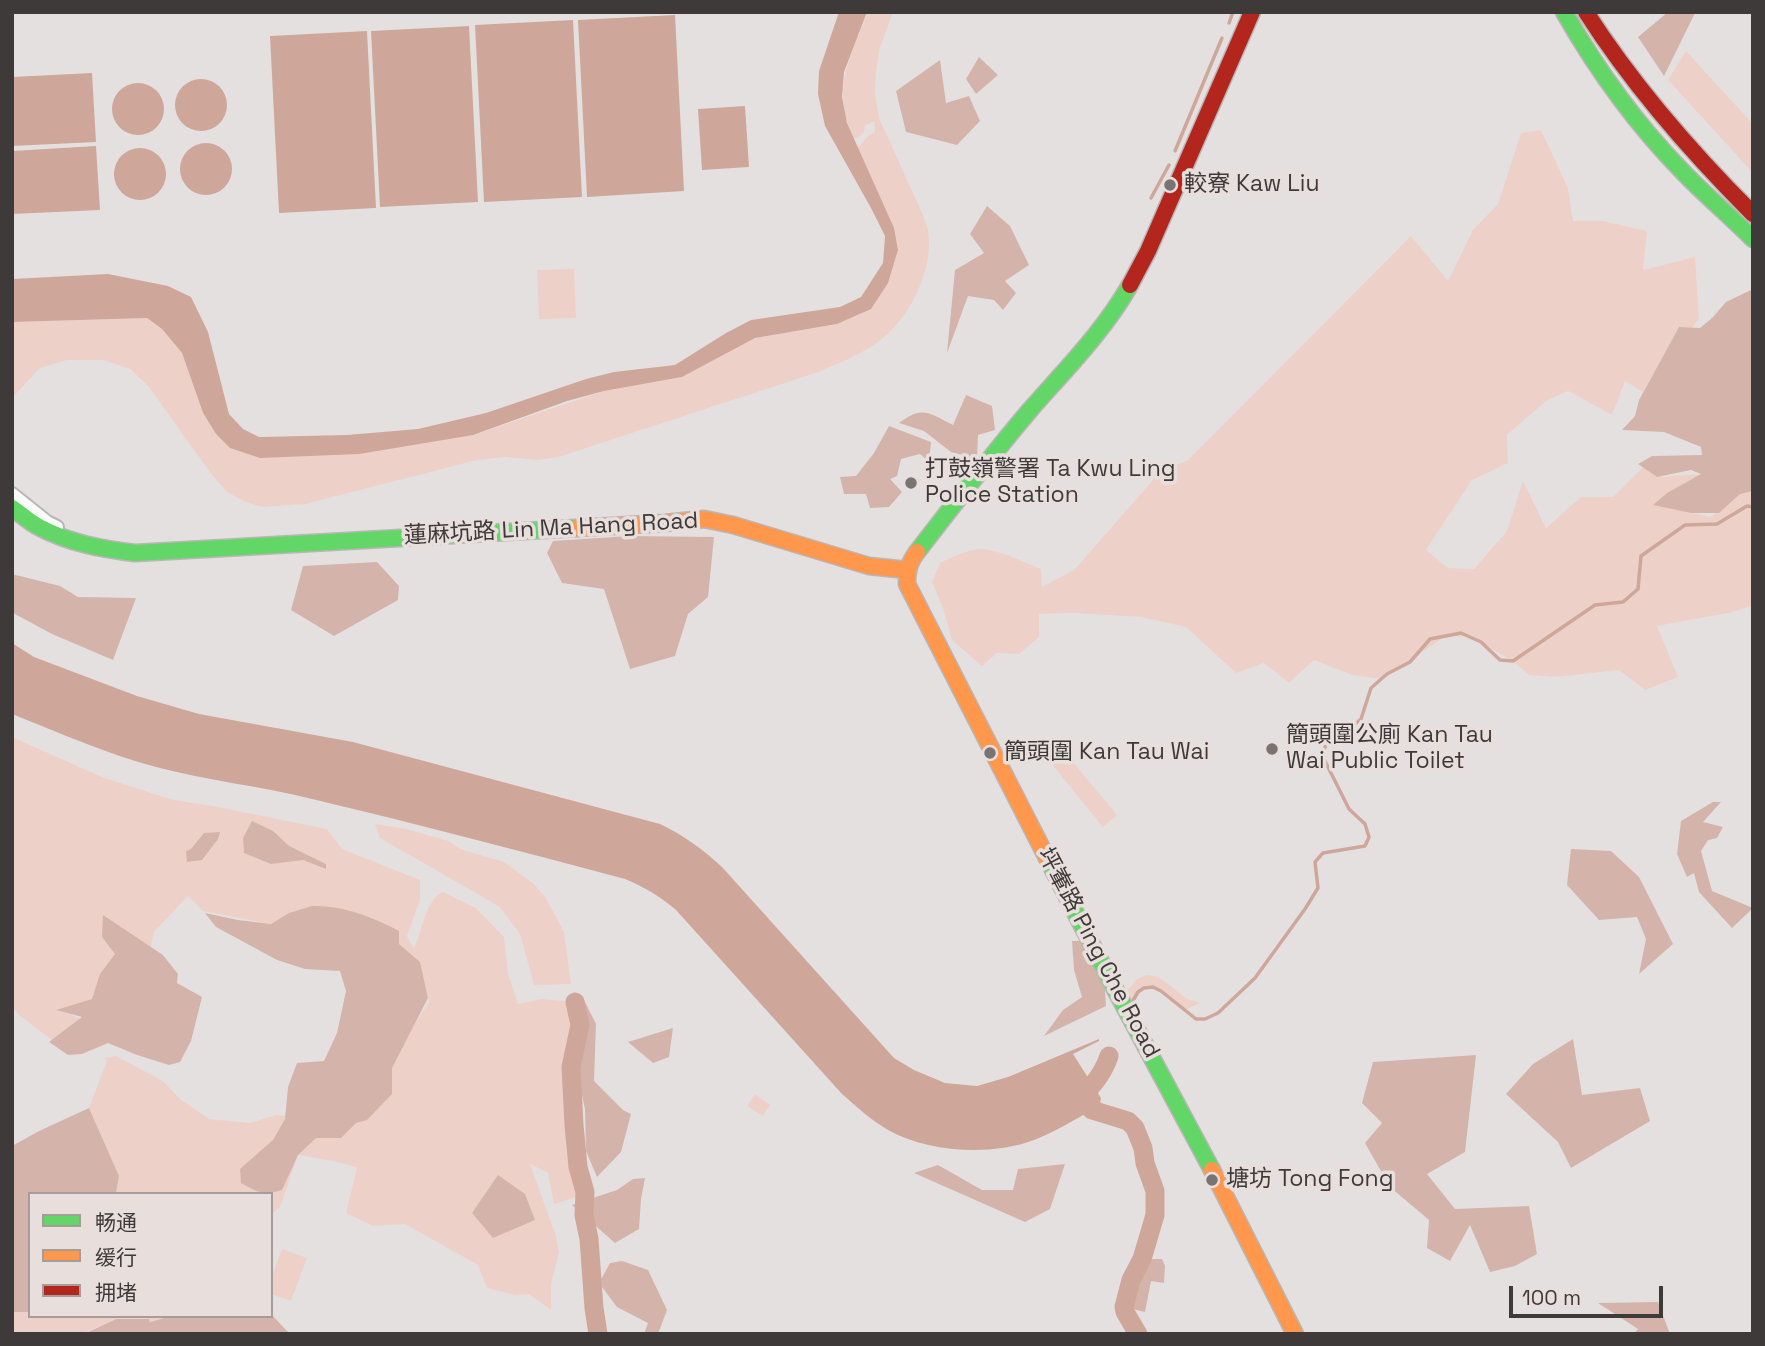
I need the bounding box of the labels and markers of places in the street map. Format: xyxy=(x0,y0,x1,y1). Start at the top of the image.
place label: 較寮 Kaw Liu xyxy=(1184,171,1320,199)
marker: 較寮 Kaw Liu xyxy=(1162,177,1178,193)
place label: 打鼓嶺警署 Ta Kwu Ling Police Station xyxy=(925,456,1176,510)
marker: 打鼓嶺警署 Ta Kwu Ling Police Station xyxy=(903,475,919,491)
place label: 簡頭圍公廁 Kan Tau Wai Public Toilet xyxy=(1286,722,1493,776)
place label: 簡頭圍 Kan Tau Wai xyxy=(1004,739,1209,767)
marker: 簡頭圍公廁 Kan Tau Wai Public Toilet xyxy=(1264,741,1280,757)
marker: 簡頭圍 Kan Tau Wai xyxy=(982,745,998,761)
place label: 塘坊 Tong Fong xyxy=(1226,1166,1393,1194)
marker: 塘坊 Tong Fong xyxy=(1204,1172,1220,1188)

